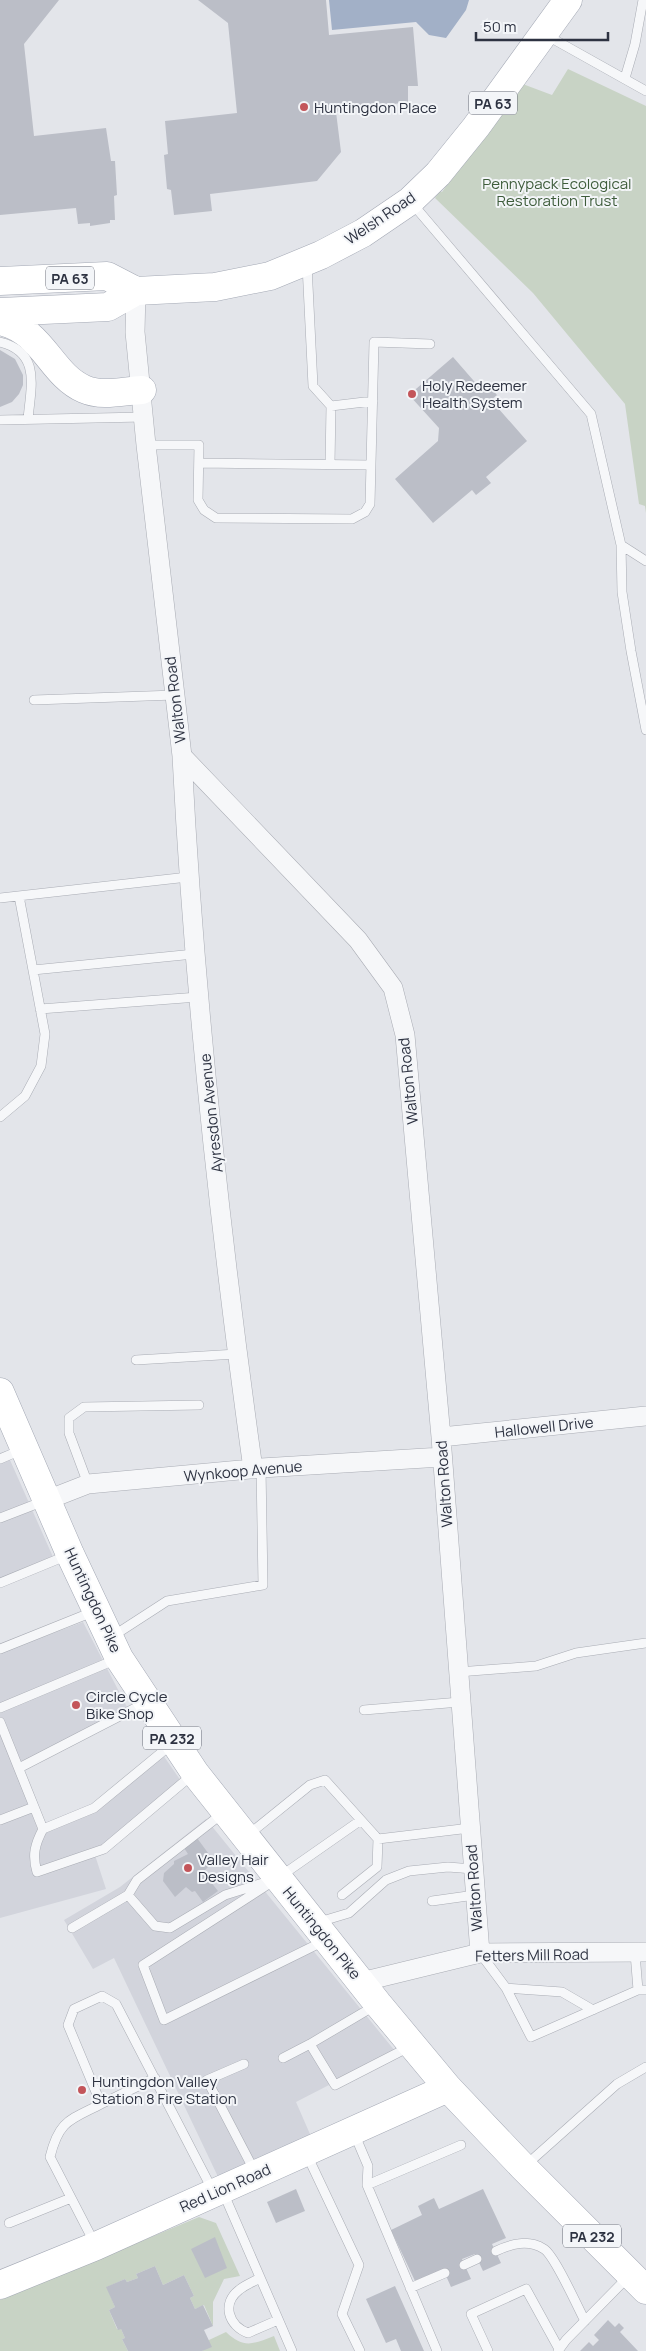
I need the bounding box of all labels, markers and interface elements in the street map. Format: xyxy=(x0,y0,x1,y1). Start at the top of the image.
scale bar xyxy=(476,10,608,42)
text: 50 m xyxy=(483,16,517,37)
road number: PA 63 xyxy=(469,92,517,115)
place label: Huntingdon Place xyxy=(314,97,437,118)
marker: Huntingdon Place xyxy=(298,101,310,113)
park label: Pennypack Ecological Restoration Trust xyxy=(482,173,632,211)
street label: Welsh Road xyxy=(341,187,419,249)
road number: PA 63 xyxy=(46,266,94,290)
place label: Holy Redeemer Health System xyxy=(422,375,527,413)
marker: Holy Redeemer Health System xyxy=(406,388,418,400)
street label: Walton Road xyxy=(159,655,191,745)
street label: Walton Road xyxy=(393,1037,423,1125)
street label: Ayresdon Avenue xyxy=(194,1052,228,1174)
street label: Hallowell Drive xyxy=(494,1411,595,1443)
street label: Walton Road xyxy=(430,1440,458,1528)
street label: Wynkoop Avenue xyxy=(183,1455,303,1487)
street label: Huntingdon Pike xyxy=(59,1544,127,1656)
place label: Circle Cycle Bike Shop xyxy=(86,1686,168,1724)
marker: Circle Cycle Bike Shop xyxy=(70,1699,82,1711)
road number: PA 232 xyxy=(143,1726,201,1750)
street label: Walton Road xyxy=(460,1844,488,1932)
place label: Valley Hair Designs xyxy=(198,1849,269,1887)
marker: Valley Hair Designs xyxy=(182,1862,194,1874)
street label: Huntingdon Pike xyxy=(278,1882,366,1984)
street label: Fetters Mill Road xyxy=(475,1944,589,1966)
place label: Huntingdon Valley Station 8 Fire Station xyxy=(92,2071,237,2109)
marker: Huntingdon Valley Station 8 Fire Station xyxy=(76,2084,88,2096)
street label: Red Lion Road xyxy=(176,2159,274,2217)
road number: PA 232 xyxy=(563,2224,621,2248)

